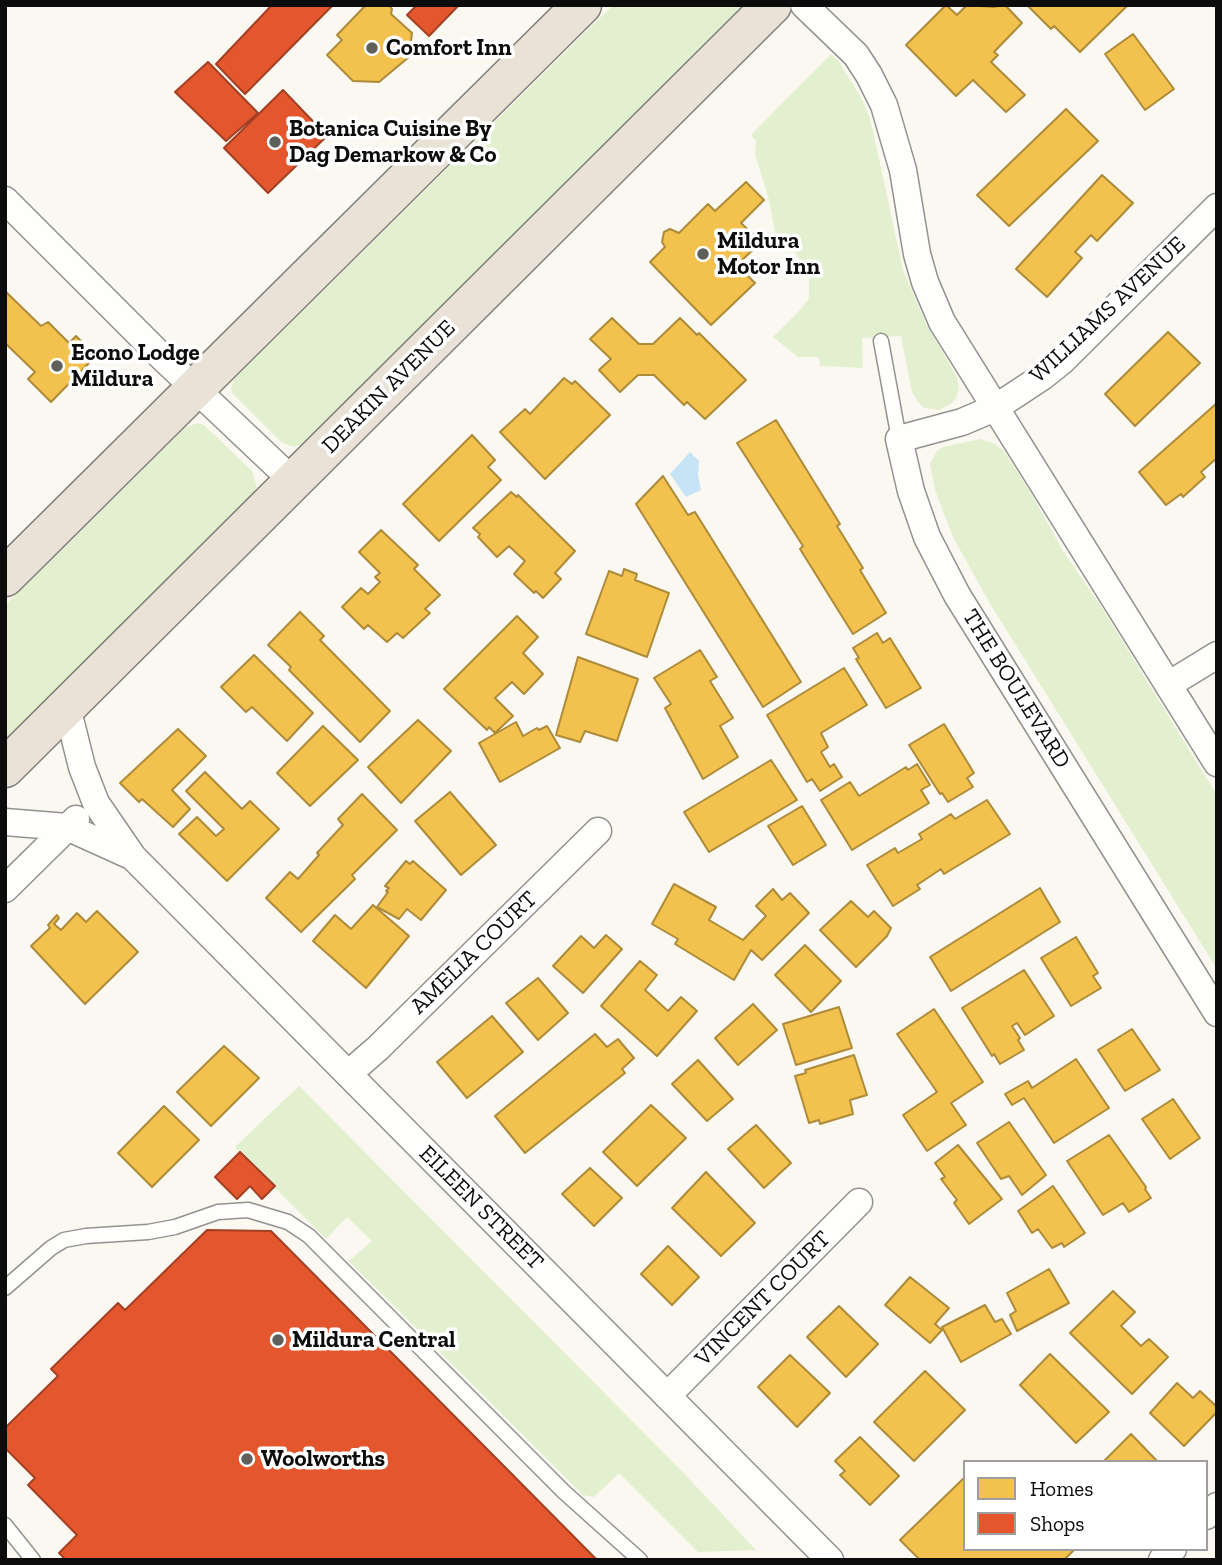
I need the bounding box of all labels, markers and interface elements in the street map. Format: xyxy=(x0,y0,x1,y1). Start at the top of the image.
place label: Comfort Inn xyxy=(386,34,512,62)
marker: Comfort Inn xyxy=(364,40,380,56)
place label: Botanica Cuisine By Dag Demarkow & Co xyxy=(289,115,496,169)
marker: Botanica Cuisine By Dag Demarkow & Co xyxy=(267,134,283,150)
place label: Mildura Motor Inn xyxy=(717,227,820,281)
street label: WILLIAMS AVENUE xyxy=(1024,231,1192,389)
marker: Mildura Motor Inn xyxy=(695,246,711,262)
street label: DEAKIN AVENUE xyxy=(316,314,462,460)
place label: Econo Lodge Mildura xyxy=(71,339,200,393)
marker: Econo Lodge Mildura xyxy=(49,358,65,374)
street label: THE BOULEVARD xyxy=(956,605,1076,773)
street label: AMELIA COURT xyxy=(405,886,543,1020)
street label: EILEEN STREET xyxy=(413,1140,549,1276)
street label: VINCENT COURT xyxy=(690,1226,836,1372)
place label: Mildura Central xyxy=(292,1326,456,1354)
marker: Mildura Central xyxy=(270,1332,286,1348)
place label: Woolworths xyxy=(261,1445,385,1473)
marker: Woolworths xyxy=(239,1451,255,1467)
legend xyxy=(963,1460,1208,1551)
text: Homes xyxy=(1030,1476,1093,1501)
text: Shops xyxy=(1030,1511,1084,1536)

